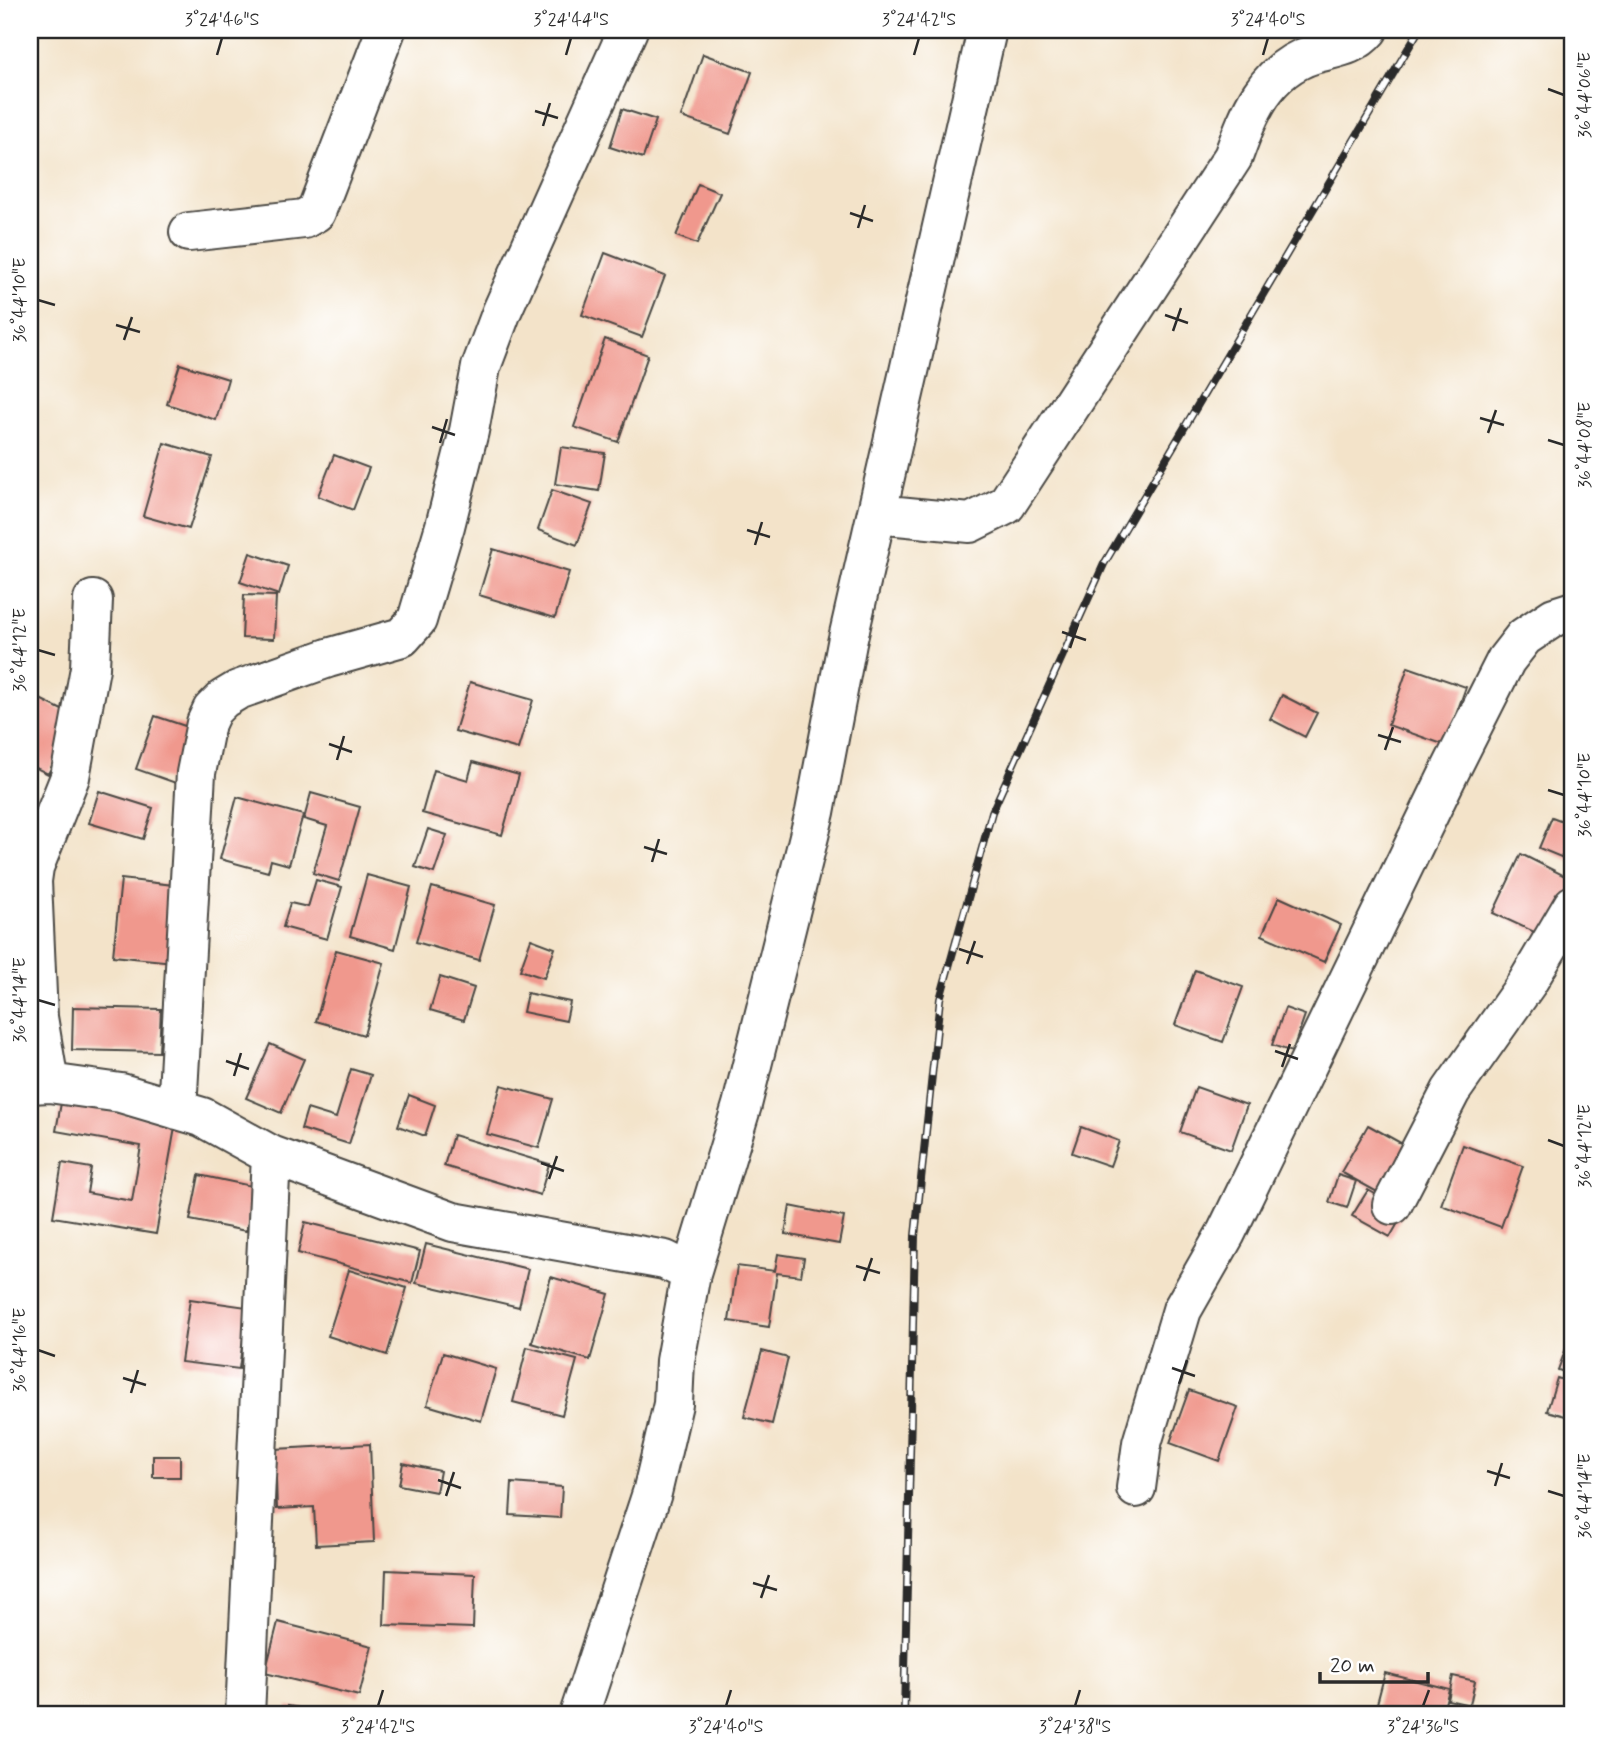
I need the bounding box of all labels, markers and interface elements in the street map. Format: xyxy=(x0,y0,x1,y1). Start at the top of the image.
text: 3°24'46"S xyxy=(185,8,259,32)
text: 3°24'44"S xyxy=(533,8,609,32)
text: 3°24'42"S xyxy=(882,8,956,32)
text: 3°24'40"S xyxy=(1230,8,1306,32)
text: 36°44'06"E xyxy=(1573,52,1597,138)
text: 36°44'10"E xyxy=(8,258,32,342)
text: 36°44'08"E xyxy=(1573,402,1597,488)
text: 36°44'12"E xyxy=(8,608,32,692)
text: 36°44'10"E xyxy=(1573,753,1597,837)
text: 36°44'14"E xyxy=(8,957,32,1043)
text: 36°44'12"E xyxy=(1573,1104,1597,1188)
text: 36°44'16"E xyxy=(8,1308,32,1392)
text: 36°44'14"E xyxy=(1573,1453,1597,1539)
scale bar xyxy=(1320,1640,1428,1684)
text: 20 m xyxy=(1330,1652,1375,1680)
text: 3°24'42"S xyxy=(341,1715,415,1739)
text: 3°24'40"S xyxy=(688,1715,764,1739)
text: 3°24'38"S xyxy=(1039,1715,1111,1739)
text: 3°24'36"S xyxy=(1387,1715,1459,1739)

